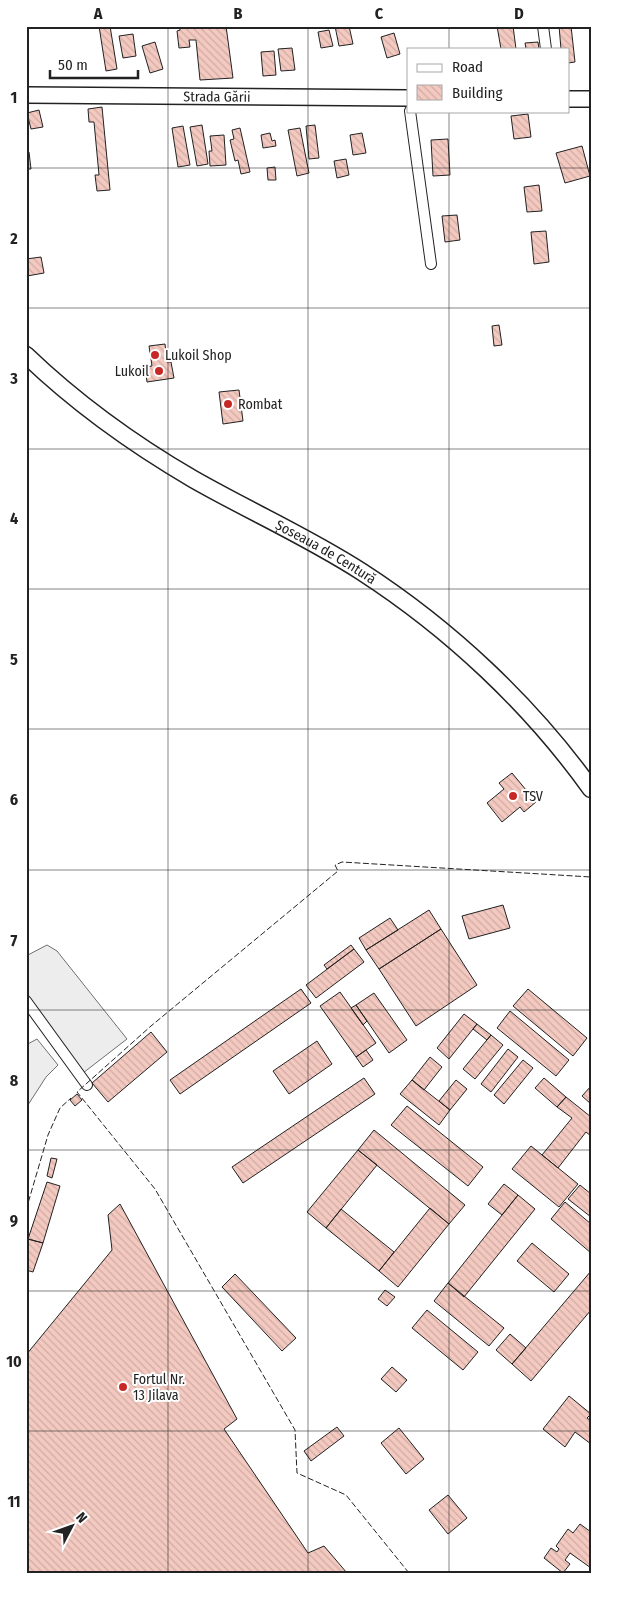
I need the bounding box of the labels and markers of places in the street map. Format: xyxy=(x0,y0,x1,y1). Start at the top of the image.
place label: Lukoil Shop xyxy=(165,347,232,364)
marker: Lukoil Shop xyxy=(149,349,161,361)
place label: Lukoil xyxy=(115,363,149,380)
marker: Lukoil xyxy=(153,365,165,377)
place label: Rombat xyxy=(238,396,283,413)
marker: Rombat xyxy=(222,398,234,410)
place label: TSV xyxy=(523,788,544,805)
marker: TSV xyxy=(507,790,519,802)
place label: Fortul Nr. 13 Jilava xyxy=(133,1371,185,1404)
marker: Fortul Nr. 13 Jilava xyxy=(117,1381,129,1393)

